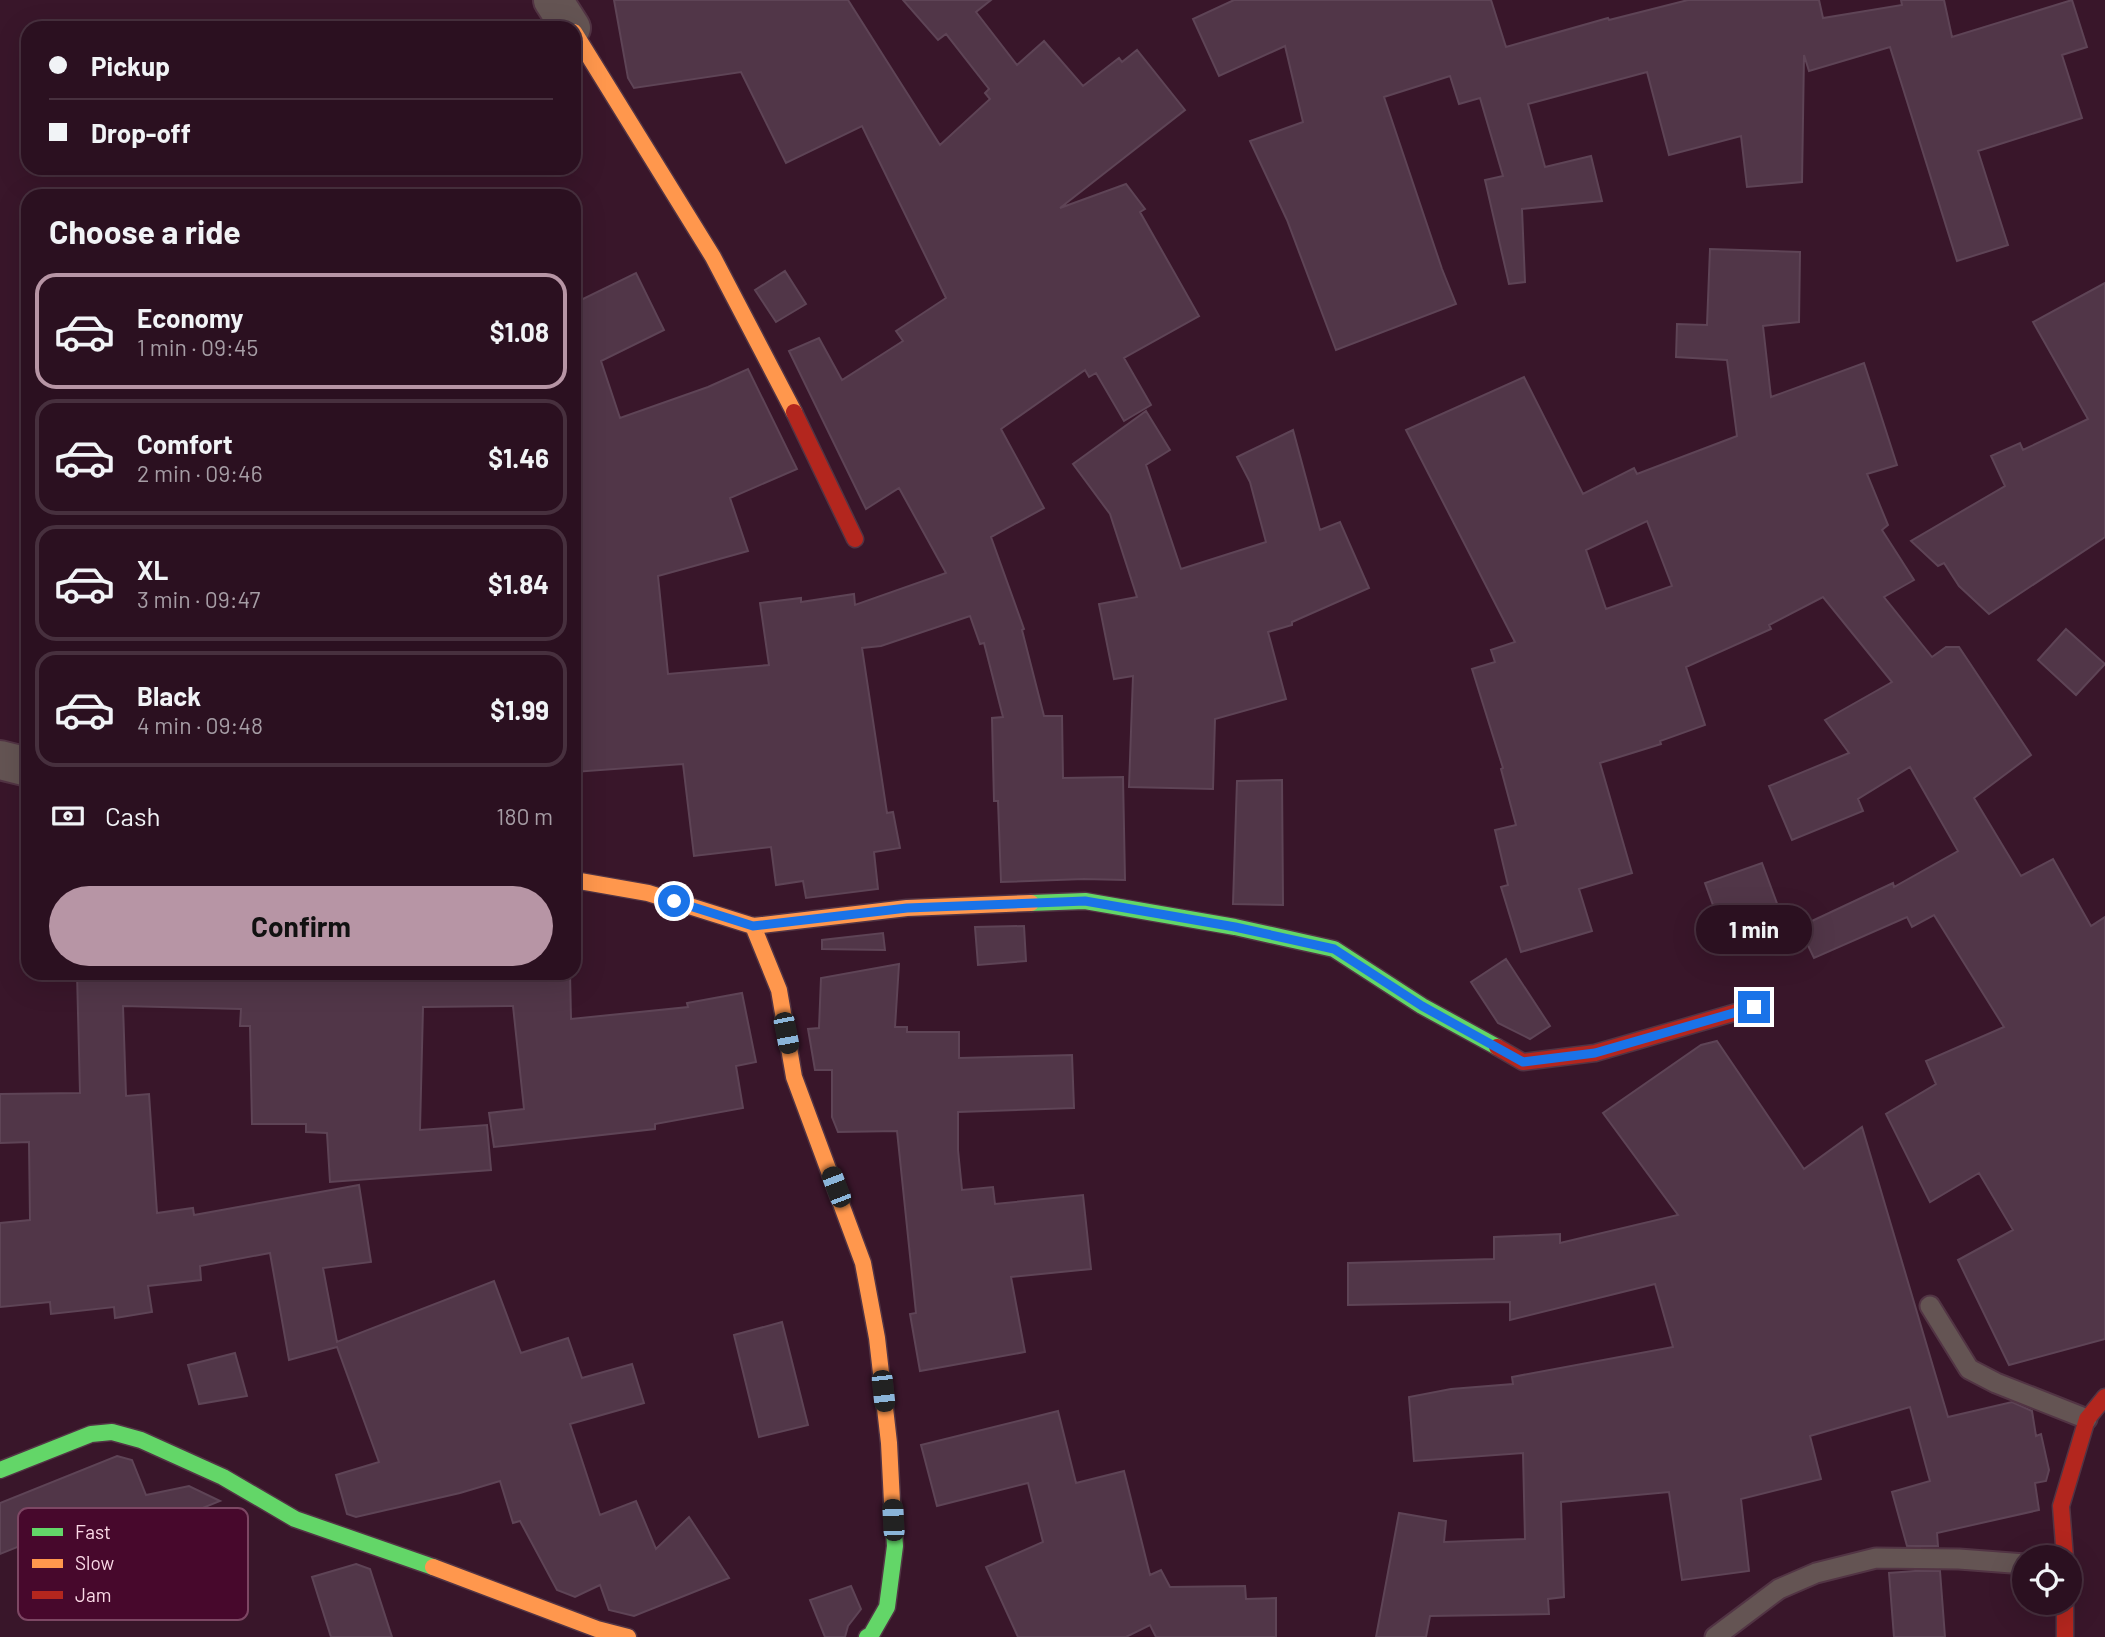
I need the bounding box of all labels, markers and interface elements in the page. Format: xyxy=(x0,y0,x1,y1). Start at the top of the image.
text: Pickup xyxy=(91,50,170,81)
text: Drop-off xyxy=(91,117,191,148)
text: Choose a ride xyxy=(49,212,241,250)
icon: car xyxy=(53,300,116,363)
text: Economy xyxy=(137,302,243,333)
text: $1.08 xyxy=(490,316,549,347)
text: 1 min · 09:45 xyxy=(137,333,258,361)
icon: car xyxy=(53,426,116,489)
text: Comfort xyxy=(137,428,233,459)
text: $1.46 xyxy=(488,442,549,473)
text: 2 min · 09:46 xyxy=(137,459,263,487)
icon: car xyxy=(53,552,116,615)
text: XL xyxy=(137,554,168,585)
text: $1.84 xyxy=(488,568,549,599)
text: 3 min · 09:47 xyxy=(137,585,260,613)
icon: car xyxy=(53,678,116,741)
text: Black xyxy=(137,680,201,711)
text: $1.99 xyxy=(490,694,549,725)
text: 4 min · 09:48 xyxy=(137,711,263,739)
icon: cash xyxy=(49,797,87,835)
text: Cash xyxy=(105,800,160,831)
text: 180 m xyxy=(496,802,553,830)
route start xyxy=(658,885,690,917)
button: Confirm xyxy=(49,886,553,966)
callout: 1 min xyxy=(1696,906,1812,954)
text: 1 min xyxy=(1729,915,1779,943)
route end xyxy=(1738,991,1770,1023)
car xyxy=(772,1010,801,1056)
car xyxy=(819,1164,854,1210)
car xyxy=(871,1369,896,1413)
car xyxy=(882,1498,905,1542)
legend xyxy=(18,1508,248,1620)
text: Fast xyxy=(75,1520,111,1543)
map controls xyxy=(2012,1545,2082,1615)
button: locate xyxy=(2012,1545,2082,1615)
text: Slow xyxy=(75,1551,114,1574)
text: Jam xyxy=(75,1583,111,1606)

